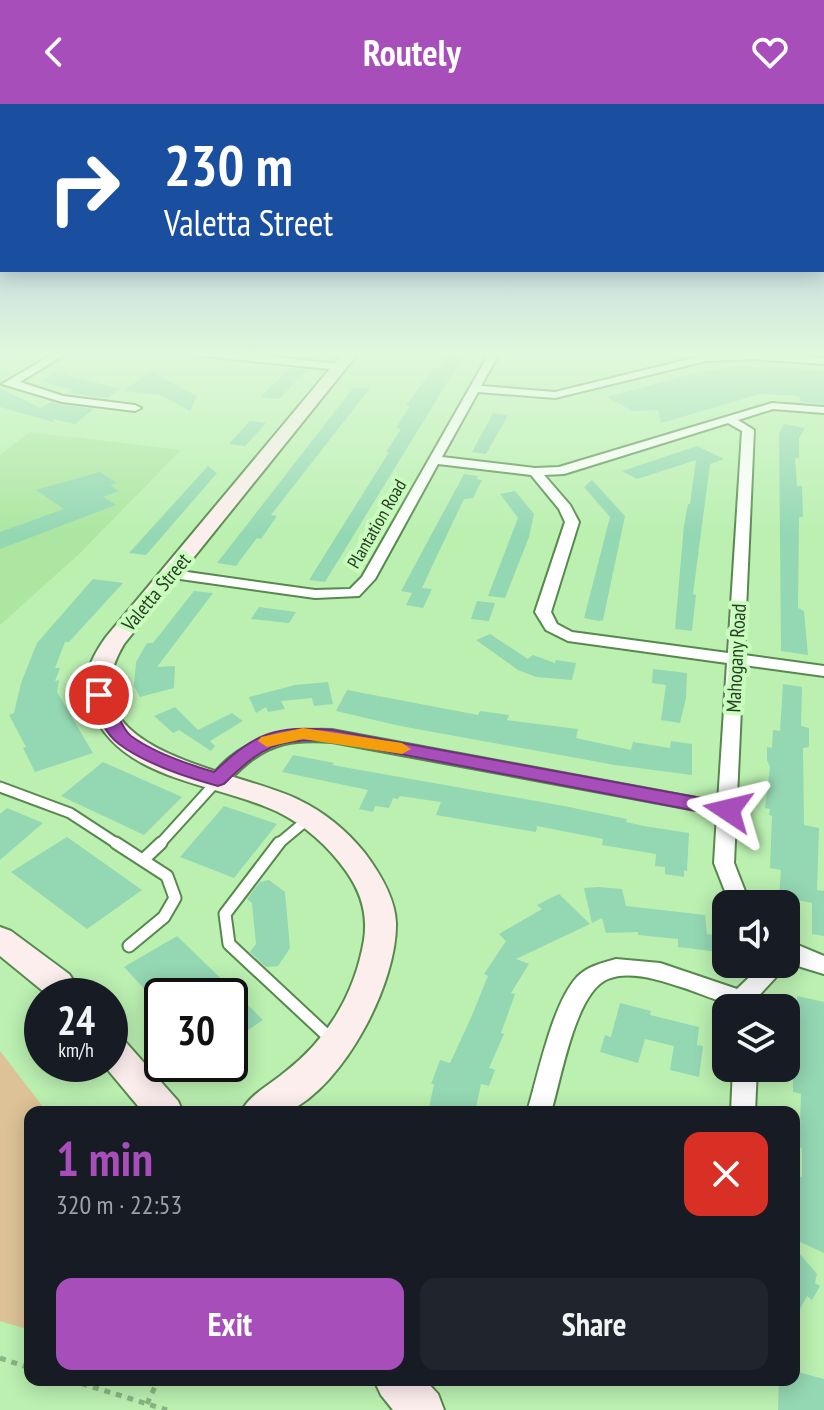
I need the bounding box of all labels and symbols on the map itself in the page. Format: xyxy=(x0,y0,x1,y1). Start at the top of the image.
street label: Plantation Road xyxy=(342,475,411,572)
street label: Valetta Street xyxy=(115,547,196,637)
street label: Mahogany Road xyxy=(720,603,752,713)
pin xyxy=(65,661,133,729)
position arrow xyxy=(686,768,770,852)
speed limit sign: 30 xyxy=(144,978,248,1082)

